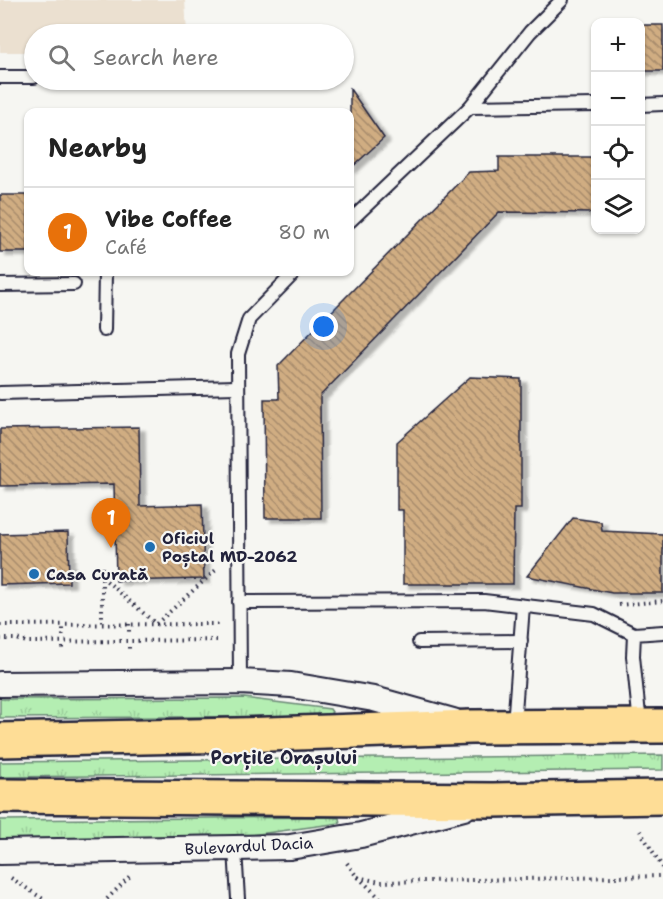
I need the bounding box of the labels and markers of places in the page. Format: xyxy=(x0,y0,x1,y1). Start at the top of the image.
pin: 1 xyxy=(92,498,130,548)
place label: Oficiul Poștal MD-2062 xyxy=(162,528,297,568)
marker: Oficiul Poștal MD-2062 xyxy=(143,540,157,554)
place label: Casa Curată xyxy=(46,564,148,585)
marker: Casa Curată xyxy=(27,567,41,581)

